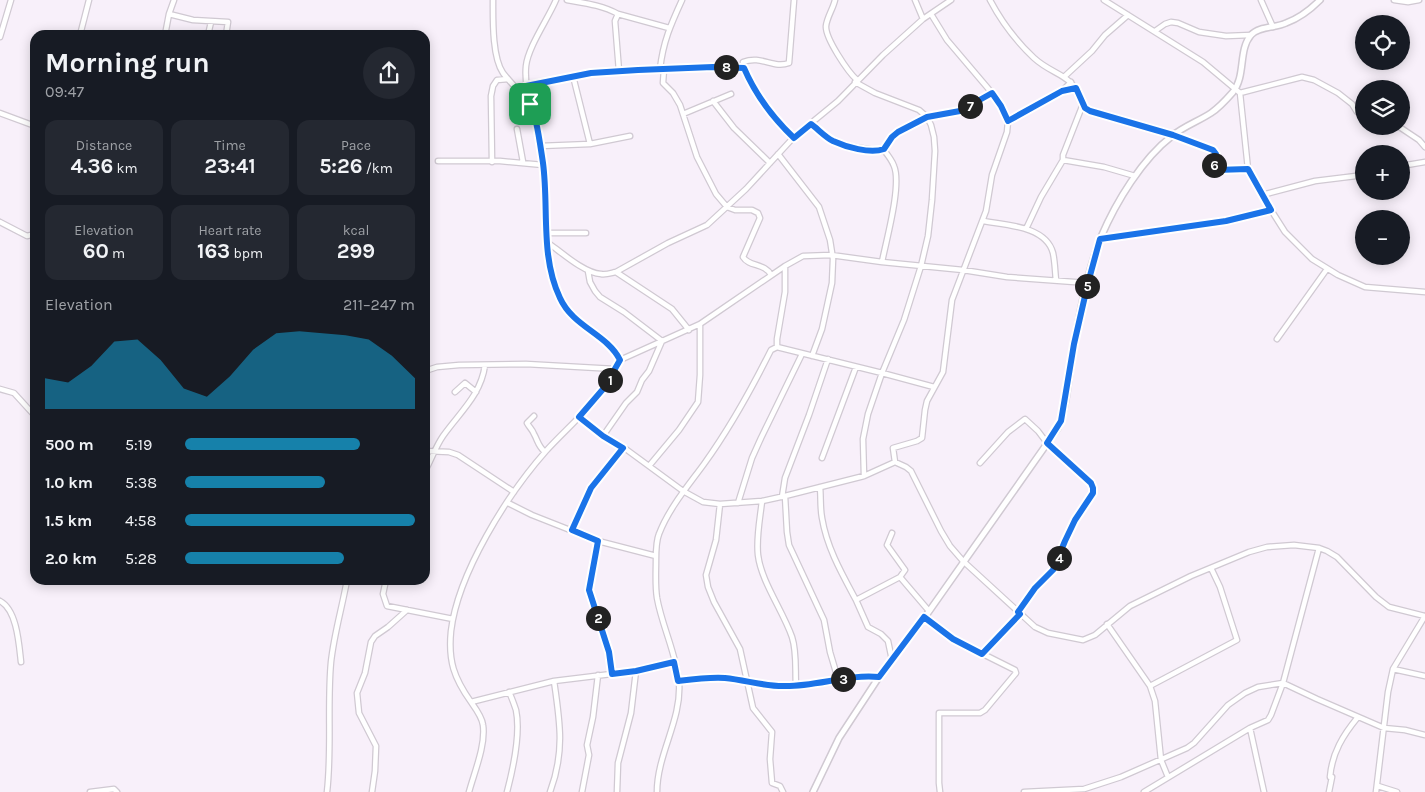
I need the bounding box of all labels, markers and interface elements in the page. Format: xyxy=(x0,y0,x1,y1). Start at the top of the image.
map controls xyxy=(1355,15,1410,265)
button: locate xyxy=(1355,15,1410,70)
text: Morning run xyxy=(45,46,210,79)
button: share xyxy=(363,47,415,99)
pin: 8 xyxy=(714,54,738,80)
text: 8 xyxy=(722,59,731,76)
button: layers xyxy=(1355,80,1410,135)
text: 09:47 xyxy=(45,82,84,101)
pin xyxy=(509,83,551,125)
icon: arrive xyxy=(516,90,544,118)
pin: 7 xyxy=(958,94,982,118)
text: 7 xyxy=(967,98,974,115)
text: Distance xyxy=(76,137,132,154)
text: Time xyxy=(214,137,246,154)
text: Pace xyxy=(341,137,371,154)
button: + xyxy=(1355,145,1410,200)
pin: 6 xyxy=(1202,152,1226,178)
text: 4.36 xyxy=(70,154,113,178)
text: 23:41 xyxy=(204,154,256,178)
text: 5:26 xyxy=(319,154,362,178)
text: 6 xyxy=(1210,157,1219,174)
text: km xyxy=(113,160,138,177)
text: /km xyxy=(362,160,393,177)
button: − xyxy=(1355,210,1410,265)
text: Elevation xyxy=(74,222,134,239)
text: Heart rate xyxy=(198,222,262,239)
text: kcal xyxy=(343,222,369,239)
text: 60 xyxy=(83,239,109,263)
text: 163 xyxy=(197,239,230,263)
text: 299 xyxy=(337,239,375,263)
text: m xyxy=(109,245,125,262)
text: bpm xyxy=(230,245,263,262)
pin: 5 xyxy=(1074,274,1100,298)
text: 5 xyxy=(1083,278,1092,295)
text: Elevation xyxy=(45,295,113,314)
text: 211–247 m xyxy=(343,295,415,314)
pin: 1 xyxy=(598,368,622,392)
text: 1 xyxy=(608,372,613,389)
text: 500 m xyxy=(45,435,94,454)
text: 5:19 xyxy=(125,435,152,454)
text: 1.0 km xyxy=(45,473,93,492)
text: 5:38 xyxy=(125,473,157,492)
text: 1.5 km xyxy=(45,511,92,530)
text: 4:58 xyxy=(125,511,157,530)
pin: 4 xyxy=(1046,546,1072,570)
text: 2.0 km xyxy=(45,549,97,568)
text: 5:28 xyxy=(125,549,157,568)
text: 4 xyxy=(1055,550,1064,567)
pin: 2 xyxy=(586,606,610,630)
text: 2 xyxy=(594,610,603,627)
pin: 3 xyxy=(830,666,856,692)
text: 3 xyxy=(839,671,848,688)

